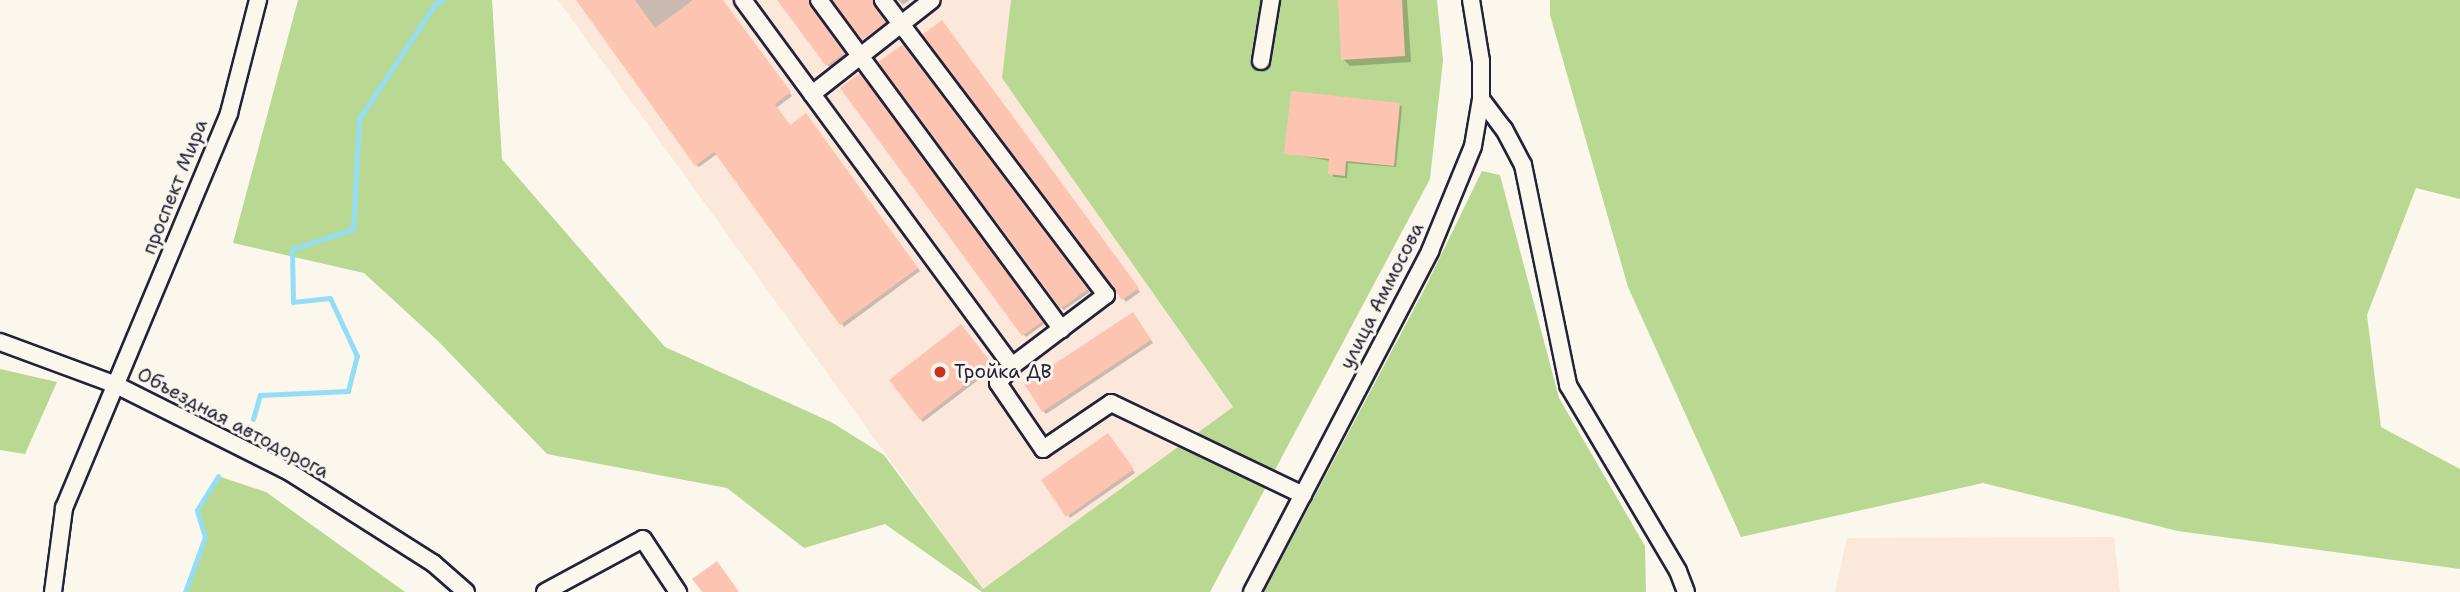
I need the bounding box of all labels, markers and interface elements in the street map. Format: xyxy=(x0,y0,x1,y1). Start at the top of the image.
street label: проспект Мира xyxy=(138,116,212,258)
street label: улица Аммосова xyxy=(1335,219,1429,373)
place label: Тройка ДВ xyxy=(954,361,1052,383)
street label: Объездная автодорога xyxy=(133,363,333,483)
marker: Тройка ДВ xyxy=(932,364,948,380)

